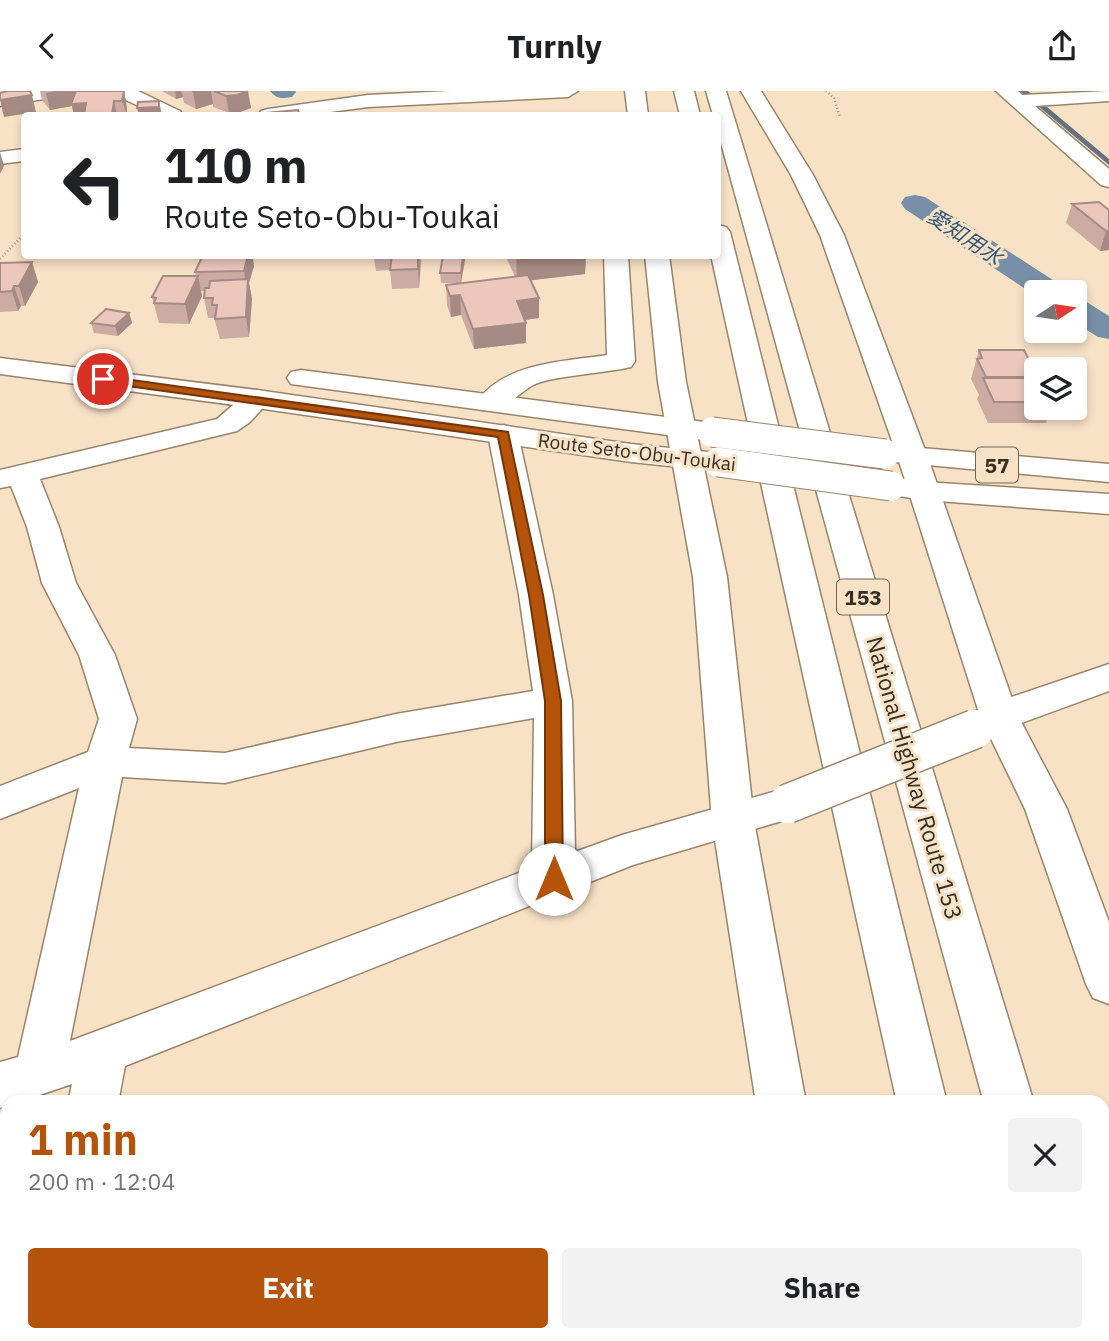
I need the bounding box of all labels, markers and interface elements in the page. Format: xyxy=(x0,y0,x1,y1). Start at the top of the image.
text: Turnly xyxy=(507,25,602,67)
icon: back xyxy=(28,27,66,65)
icon: share xyxy=(1043,27,1081,65)
text: 110 m xyxy=(164,133,308,196)
icon: left xyxy=(49,140,140,231)
text: Route Seto-Obu-Toukai xyxy=(164,195,500,237)
water label: 愛知用水 xyxy=(922,201,1010,272)
north arrow xyxy=(1024,280,1087,343)
map controls xyxy=(1024,280,1087,420)
pin xyxy=(73,349,133,409)
button: layers xyxy=(1024,357,1087,420)
icon: arrive xyxy=(84,360,122,398)
street label: Route Seto-Obu-Toukai xyxy=(537,428,737,476)
road number: 57 xyxy=(976,447,1018,483)
road number: 153 xyxy=(837,580,889,615)
street label: National Highway Route 153 xyxy=(860,633,970,923)
position arrow xyxy=(517,842,591,916)
text: 1 min xyxy=(28,1112,138,1167)
button: close xyxy=(1008,1118,1082,1192)
text: 200 m · 12:04 xyxy=(28,1166,175,1196)
button: Exit xyxy=(28,1248,548,1328)
button: Share xyxy=(562,1248,1082,1328)

